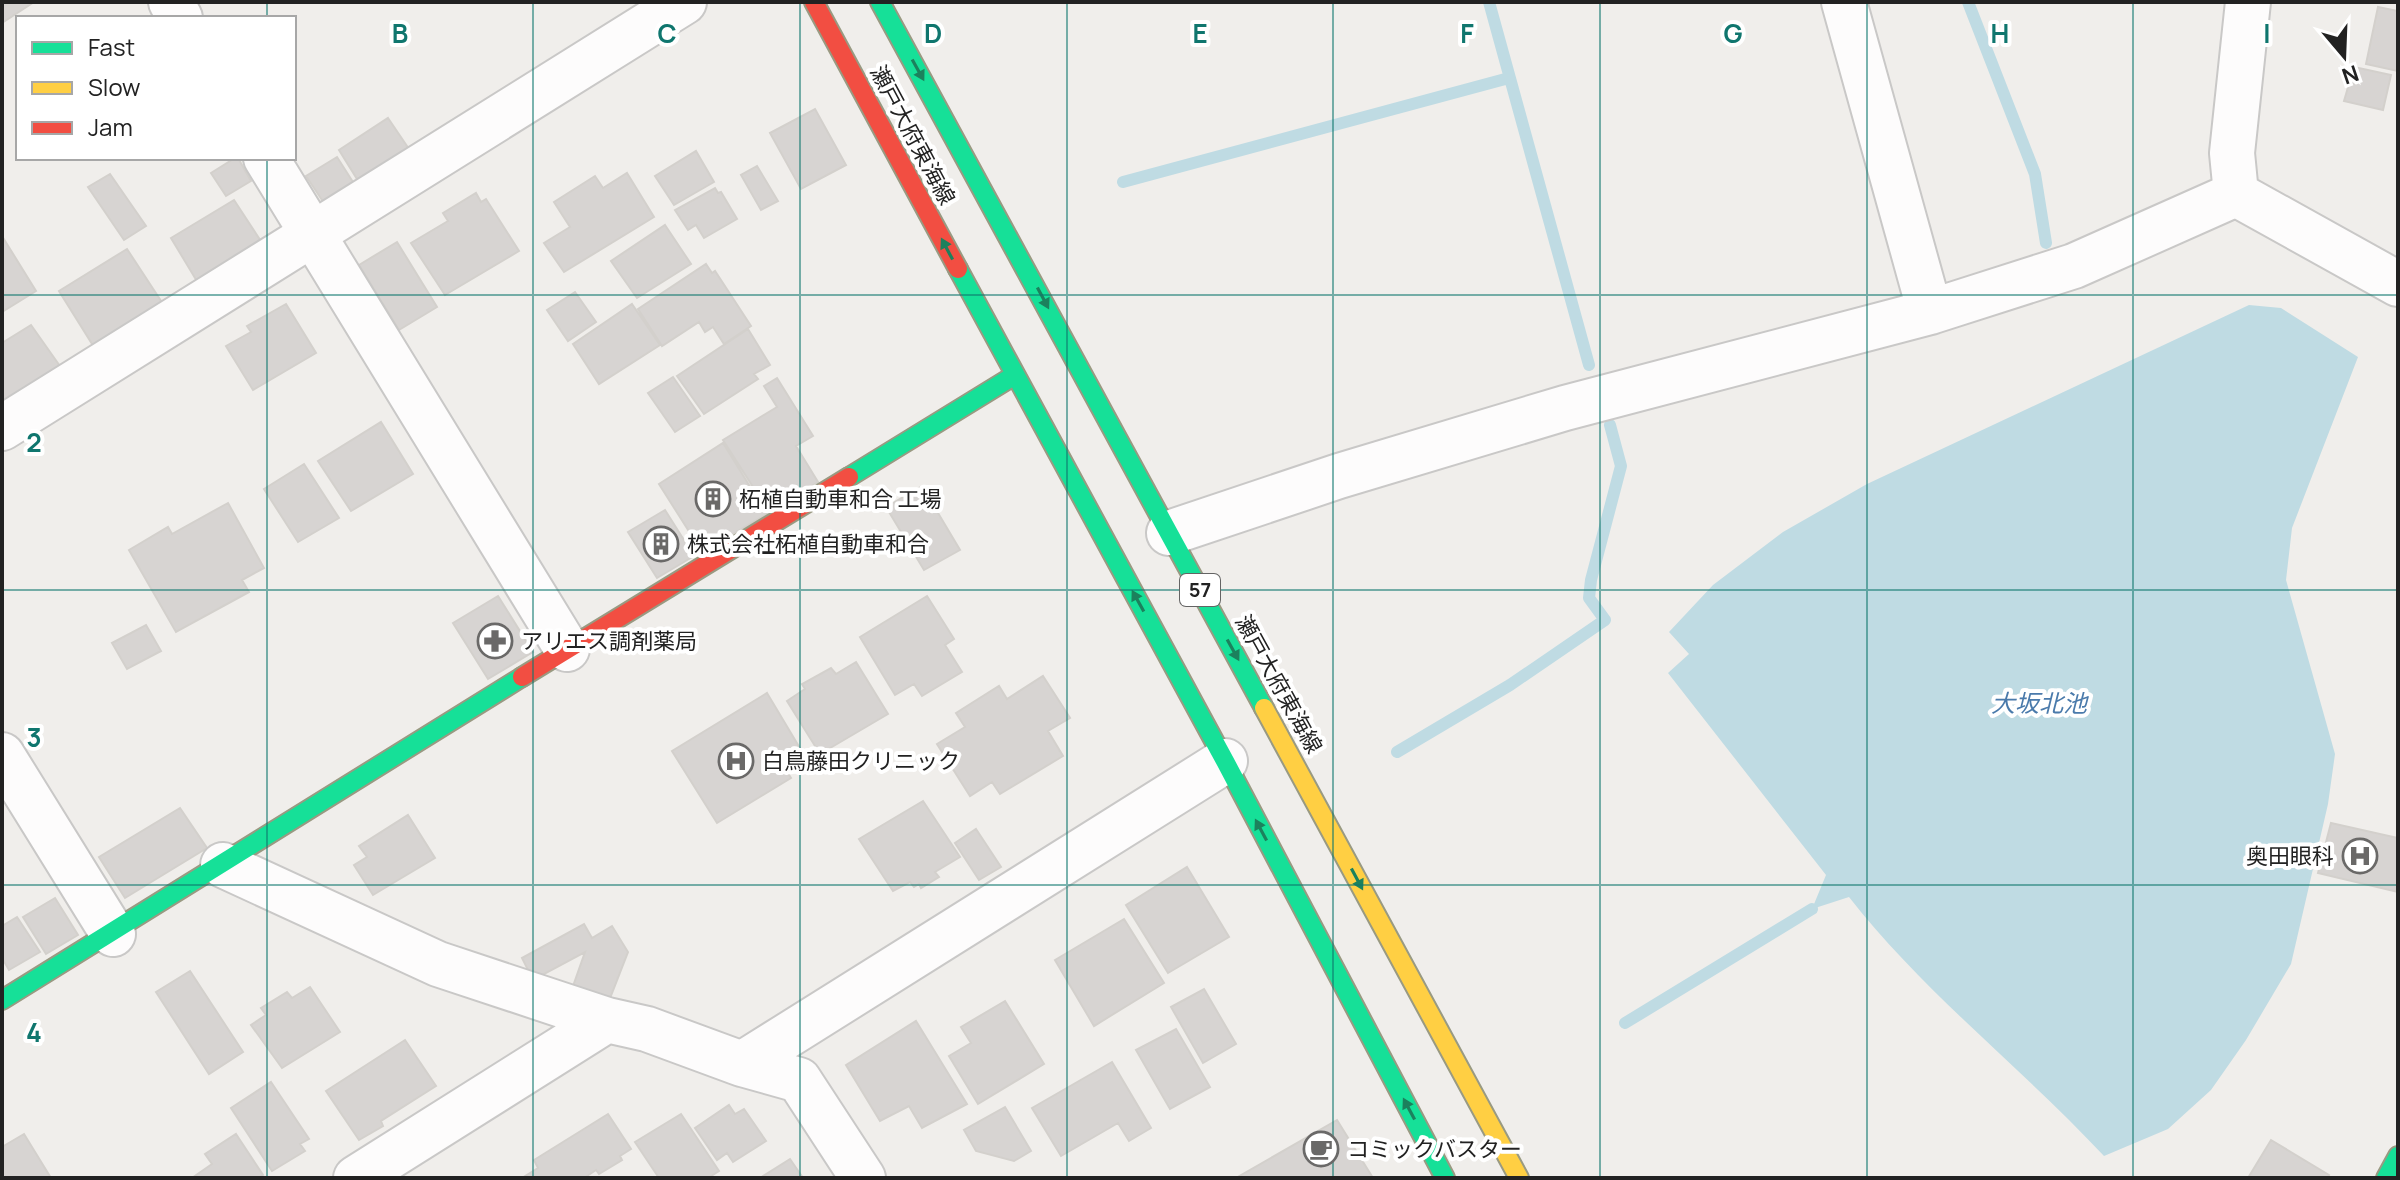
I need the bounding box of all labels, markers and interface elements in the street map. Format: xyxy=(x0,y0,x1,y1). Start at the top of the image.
text: B xyxy=(392,15,408,51)
text: C xyxy=(657,15,677,51)
text: D xyxy=(924,15,942,51)
text: E xyxy=(1192,15,1208,51)
text: F xyxy=(1460,15,1474,51)
text: G xyxy=(1723,15,1743,51)
text: H xyxy=(1991,15,2009,51)
text: I xyxy=(2263,15,2271,51)
legend xyxy=(16,16,296,160)
north arrow xyxy=(2304,16,2384,96)
text: Fast xyxy=(88,30,135,63)
text: N xyxy=(2338,58,2363,92)
one-way arrow xyxy=(911,59,925,81)
street label: 瀬戸大府東海線 xyxy=(864,60,962,210)
text: Slow xyxy=(88,70,141,103)
text: Jam xyxy=(88,110,133,143)
one-way arrow xyxy=(940,238,954,261)
one-way arrow xyxy=(1036,287,1050,310)
text: 2 xyxy=(26,424,42,460)
building icon: 柘植自動車和合 工場 xyxy=(694,480,732,518)
place label: 柘植自動車和合 工場 xyxy=(739,484,941,514)
building icon: 株式会社柘植自動車和合 xyxy=(642,525,680,563)
place label: 株式会社柘植自動車和合 xyxy=(687,529,929,559)
road number: 57 xyxy=(1180,574,1220,606)
one-way arrow xyxy=(1131,590,1145,612)
street label: 瀬戸大府東海線 xyxy=(1229,609,1329,759)
pharmacy icon: アリエス調剤薬局 xyxy=(476,622,514,660)
place label: アリエス調剤薬局 xyxy=(521,626,697,656)
one-way arrow xyxy=(1226,639,1240,661)
water label: 大坂北池 xyxy=(1991,686,2089,719)
text: 3 xyxy=(26,719,42,755)
hospital icon: 白鳥藤田クリニック xyxy=(717,742,755,780)
place label: 白鳥藤田クリニック xyxy=(762,746,960,776)
one-way arrow xyxy=(1255,818,1268,841)
hospital icon: 奥田眼科 xyxy=(2341,837,2379,875)
place label: 奥田眼科 xyxy=(2246,841,2334,871)
one-way arrow xyxy=(1349,868,1363,890)
text: 4 xyxy=(26,1014,42,1050)
one-way arrow xyxy=(1402,1098,1416,1120)
cafe icon: コミックバスター xyxy=(1302,1130,1340,1168)
place label: コミックバスター xyxy=(1347,1134,1522,1164)

